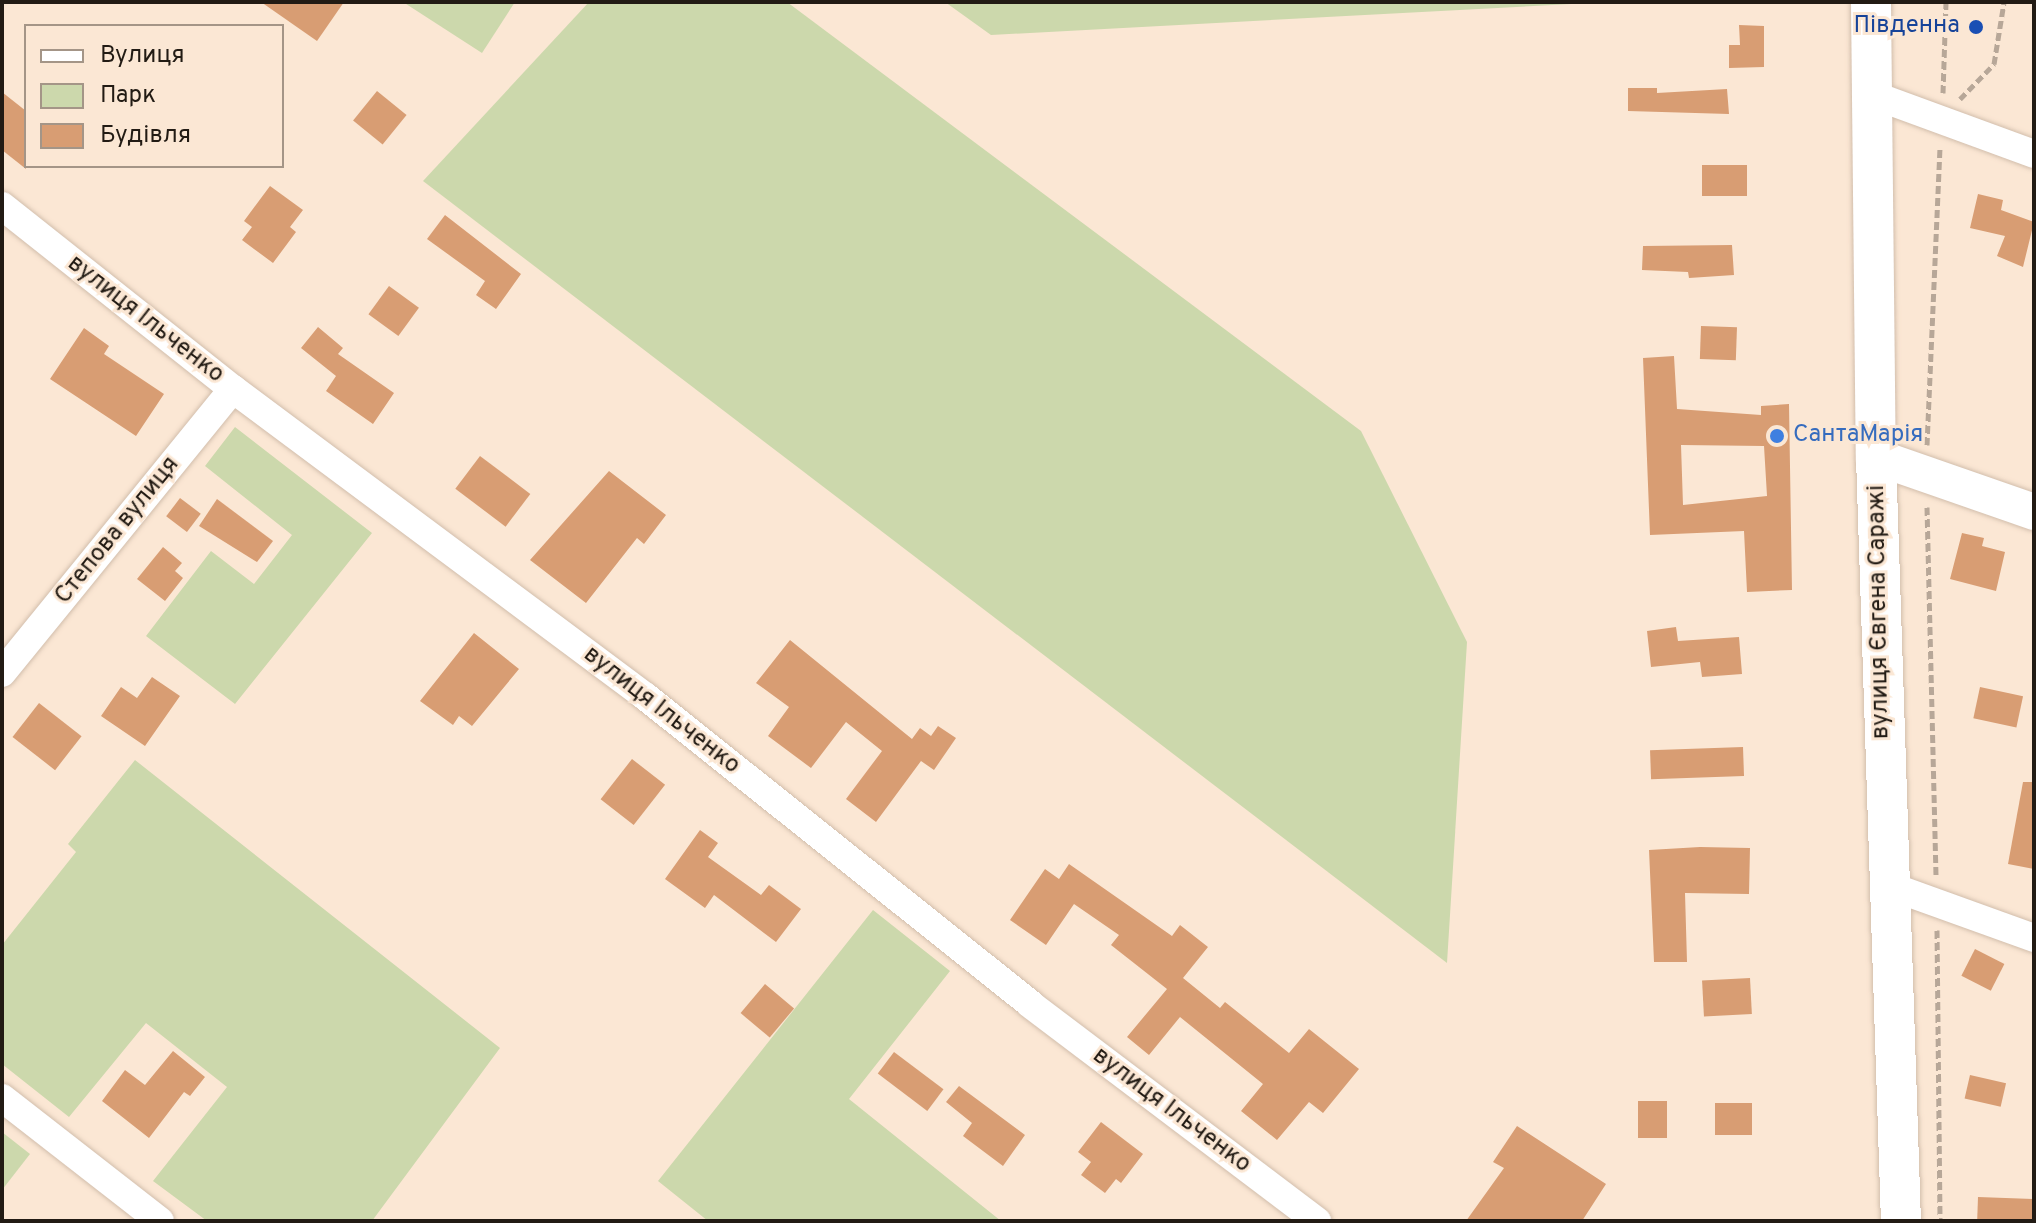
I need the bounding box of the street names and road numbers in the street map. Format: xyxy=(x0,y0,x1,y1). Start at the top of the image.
street label: вулиця Ільченко xyxy=(61,250,229,390)
street label: Степова вулиця xyxy=(50,451,186,611)
street label: вулиця Євгена Саражі xyxy=(1863,485,1897,739)
street label: вулиця Ільченко xyxy=(577,641,745,781)
street label: вулиця Ільченко xyxy=(1086,1042,1256,1180)

